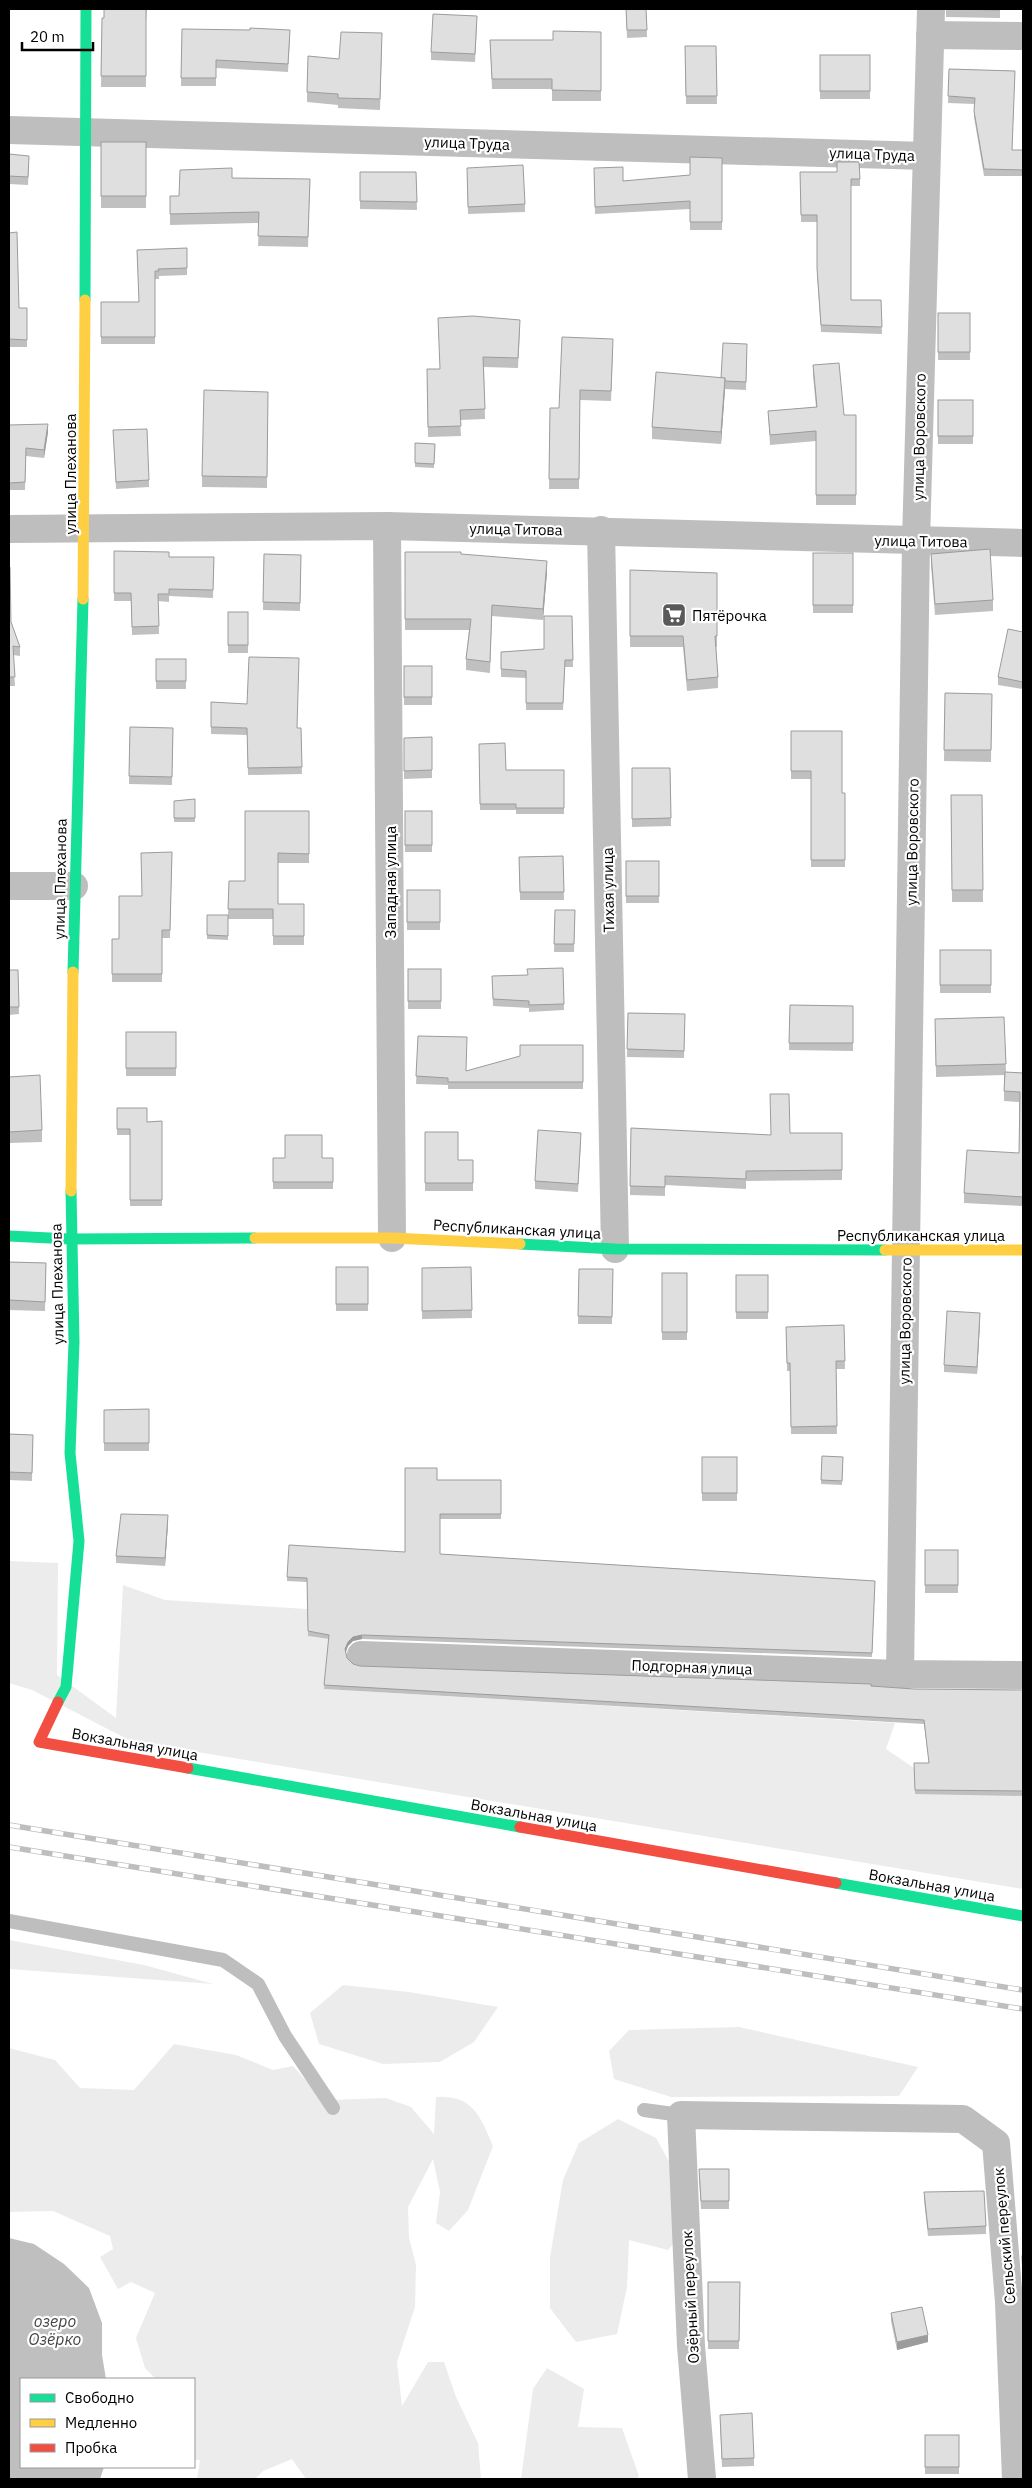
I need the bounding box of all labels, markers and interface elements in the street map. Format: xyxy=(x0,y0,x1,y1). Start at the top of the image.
scale bar xyxy=(22,20,94,52)
text: 20 m xyxy=(30,27,65,46)
street label: улица Труда xyxy=(424,132,510,154)
street label: улица Труда xyxy=(829,143,915,165)
street label: улица Воровского xyxy=(908,373,930,501)
street label: улица Плеханова xyxy=(61,413,80,535)
street label: улица Титова xyxy=(469,519,563,539)
street label: улица Титова xyxy=(874,531,968,551)
supermarket icon: Пятёрочка xyxy=(661,602,687,628)
place label: Пятёрочка xyxy=(692,606,767,625)
street label: улица Воровского xyxy=(901,778,923,906)
street label: улица Плеханова xyxy=(49,818,71,940)
street label: Западная улица xyxy=(381,826,400,938)
street label: Тихая улица xyxy=(598,847,618,933)
street label: Республиканская улица xyxy=(433,1215,601,1243)
street label: улица Плеханова xyxy=(46,1223,68,1345)
street label: Республиканская улица xyxy=(837,1226,1005,1245)
street label: улица Воровского xyxy=(894,1257,916,1385)
street label: Подгорная улица xyxy=(631,1655,753,1679)
street label: Вокзальная улица xyxy=(70,1724,200,1764)
street label: Вокзальная улица xyxy=(469,1795,599,1835)
street label: Вокзальная улица xyxy=(867,1865,997,1905)
street label: Сельский переулок xyxy=(989,2167,1019,2305)
street label: Озёрный переулок xyxy=(677,2230,703,2364)
water label: озеро Озёрко xyxy=(29,2311,82,2349)
legend xyxy=(20,2378,195,2468)
text: Свободно xyxy=(65,2388,134,2407)
text: Медленно xyxy=(65,2413,137,2432)
text: Пробка xyxy=(65,2438,117,2457)

